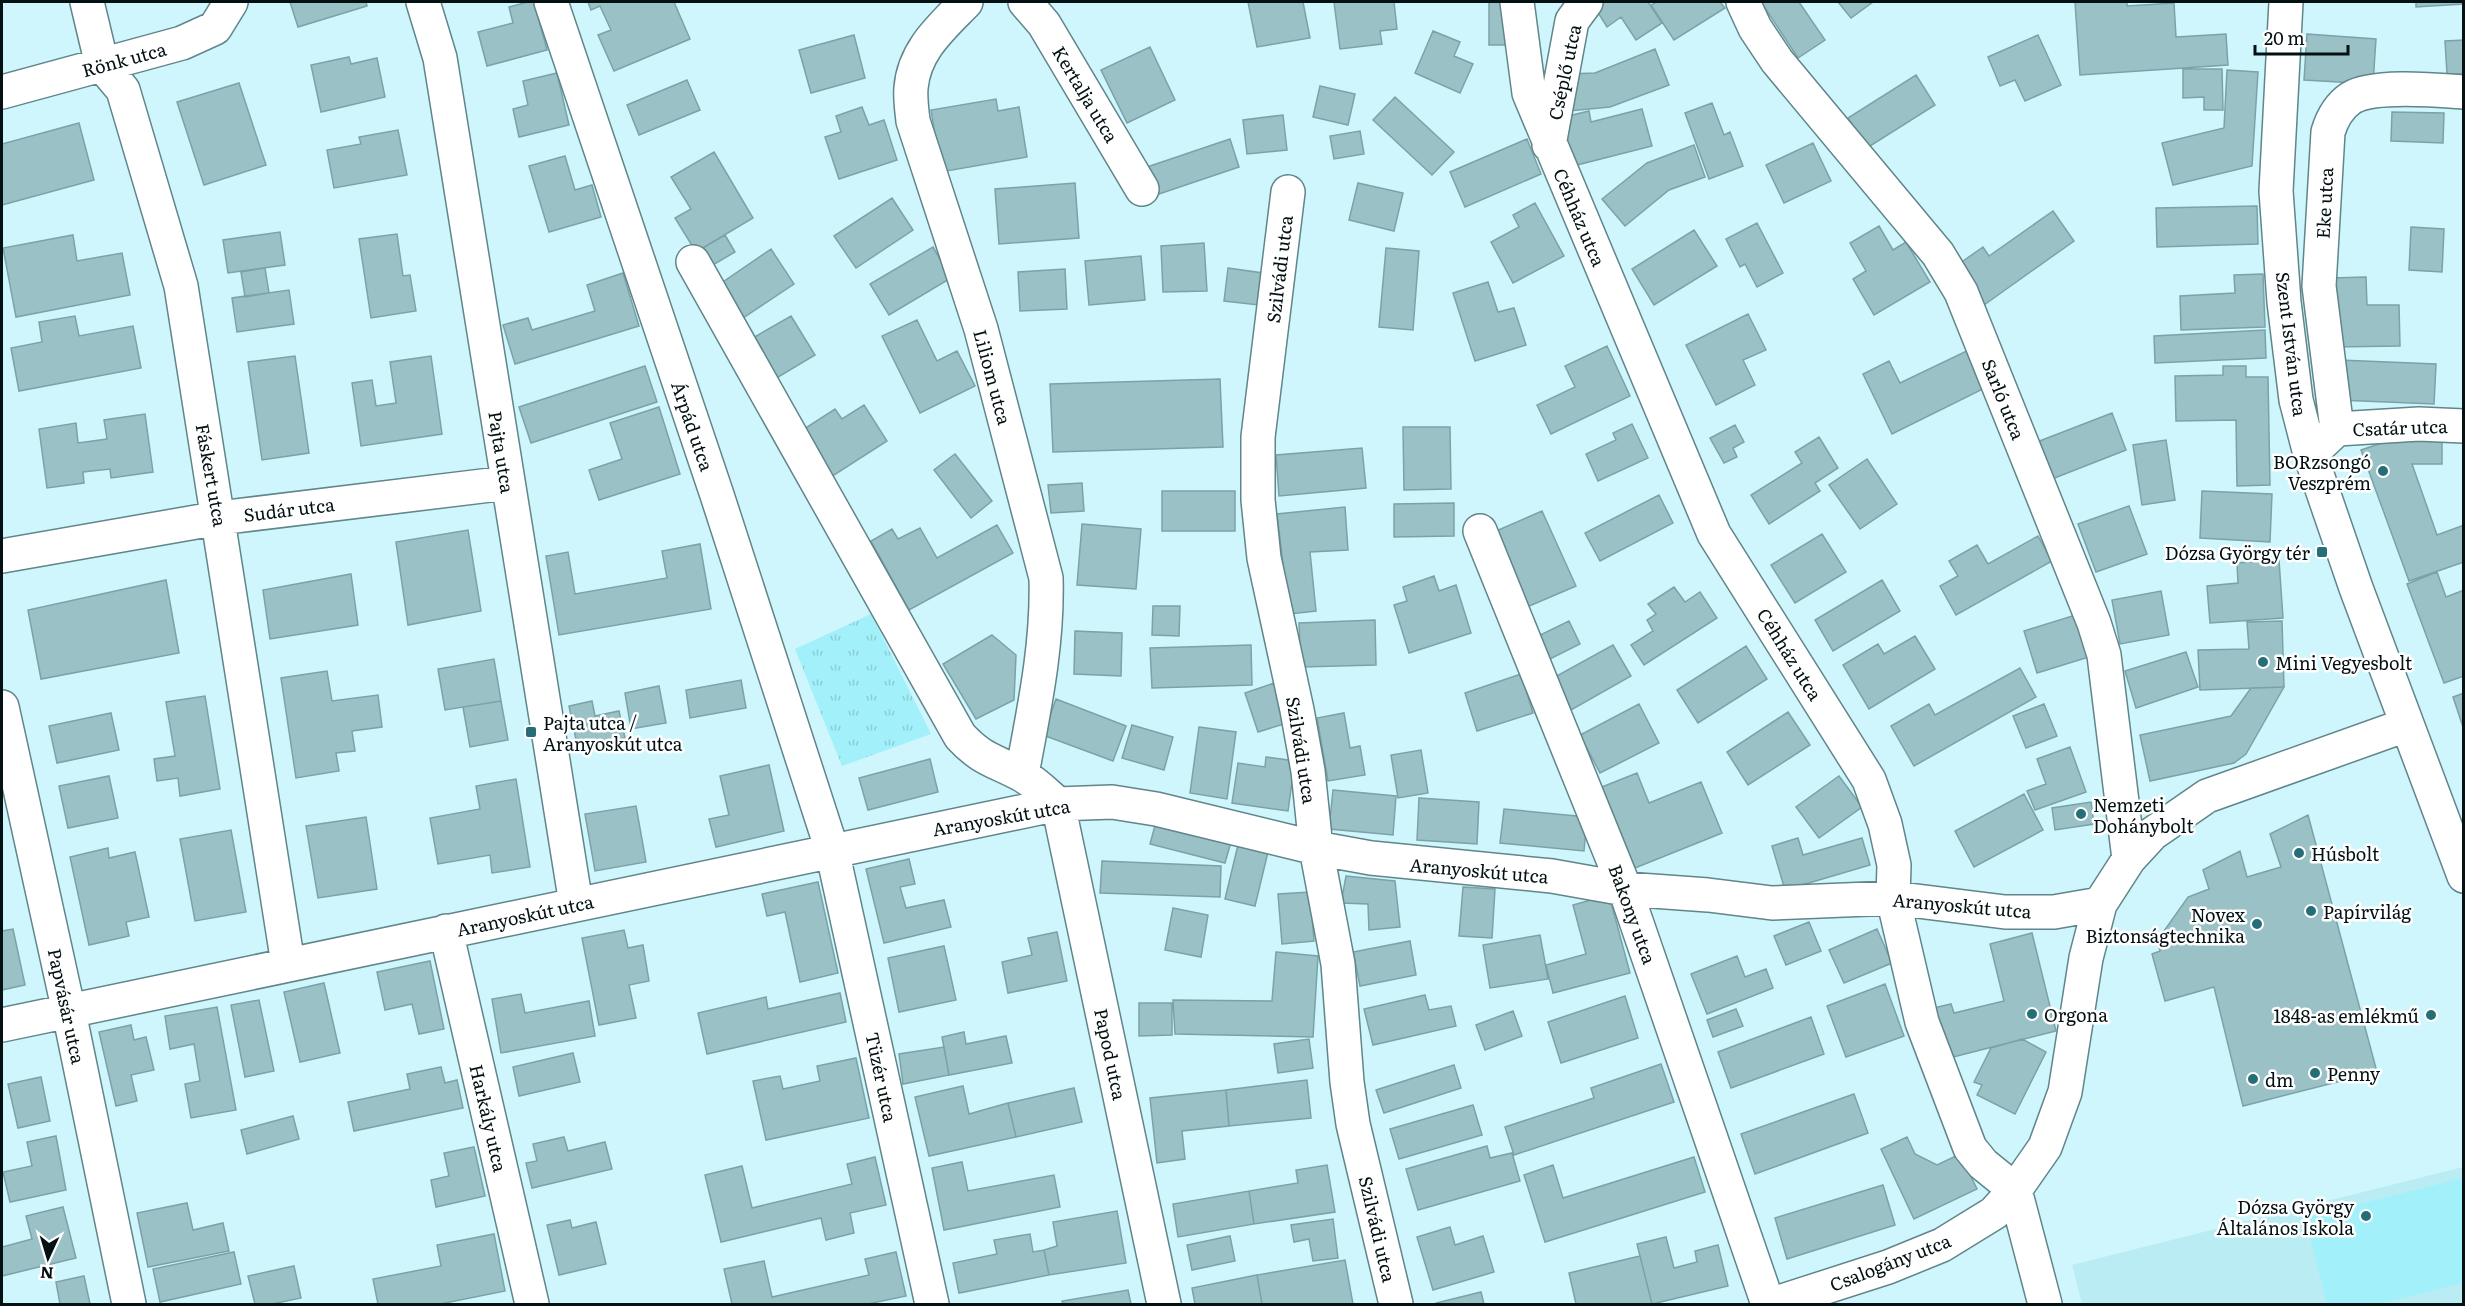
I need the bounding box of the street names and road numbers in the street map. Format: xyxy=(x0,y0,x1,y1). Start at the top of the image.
street label: Cséplő utca xyxy=(1541,21,1587,122)
street label: Rönk utca xyxy=(79,35,169,83)
street label: Kertalja utca xyxy=(1046,41,1126,148)
street label: Céhház utca xyxy=(1547,164,1613,271)
street label: Eke utca xyxy=(2309,166,2339,240)
street label: Szilvádi utca xyxy=(1259,213,1299,324)
street label: Szent István utca xyxy=(2270,270,2314,418)
street label: Liliom utca xyxy=(967,326,1019,428)
street label: Sarló utca xyxy=(1976,355,2033,444)
street label: Árpád utca xyxy=(665,377,721,475)
street label: Pajta utca xyxy=(482,409,522,495)
street label: Csatár utca xyxy=(2352,412,2448,442)
street label: Fáskert utca xyxy=(190,421,234,529)
street label: Sudár utca xyxy=(242,490,336,528)
street label: Céhház utca xyxy=(1751,603,1829,706)
street label: Szilvádi utca xyxy=(1280,694,1324,806)
street label: Aranyoskút utca xyxy=(930,792,1072,842)
street label: Aranyoskút utca xyxy=(1408,850,1550,890)
street label: Bakony utca xyxy=(1602,860,1664,968)
street label: Aranyoskút utca xyxy=(1891,885,2033,925)
street label: Aranyoskút utca xyxy=(454,887,596,943)
street label: Papvásár utca xyxy=(42,946,92,1067)
street label: Papod utca xyxy=(1088,1006,1134,1103)
street label: Tüzér utca xyxy=(859,1030,905,1125)
street label: Harkály utca xyxy=(464,1062,515,1175)
street label: Szilvádi utca xyxy=(1353,1173,1403,1285)
street label: Csalogány utca xyxy=(1826,1226,1955,1297)

